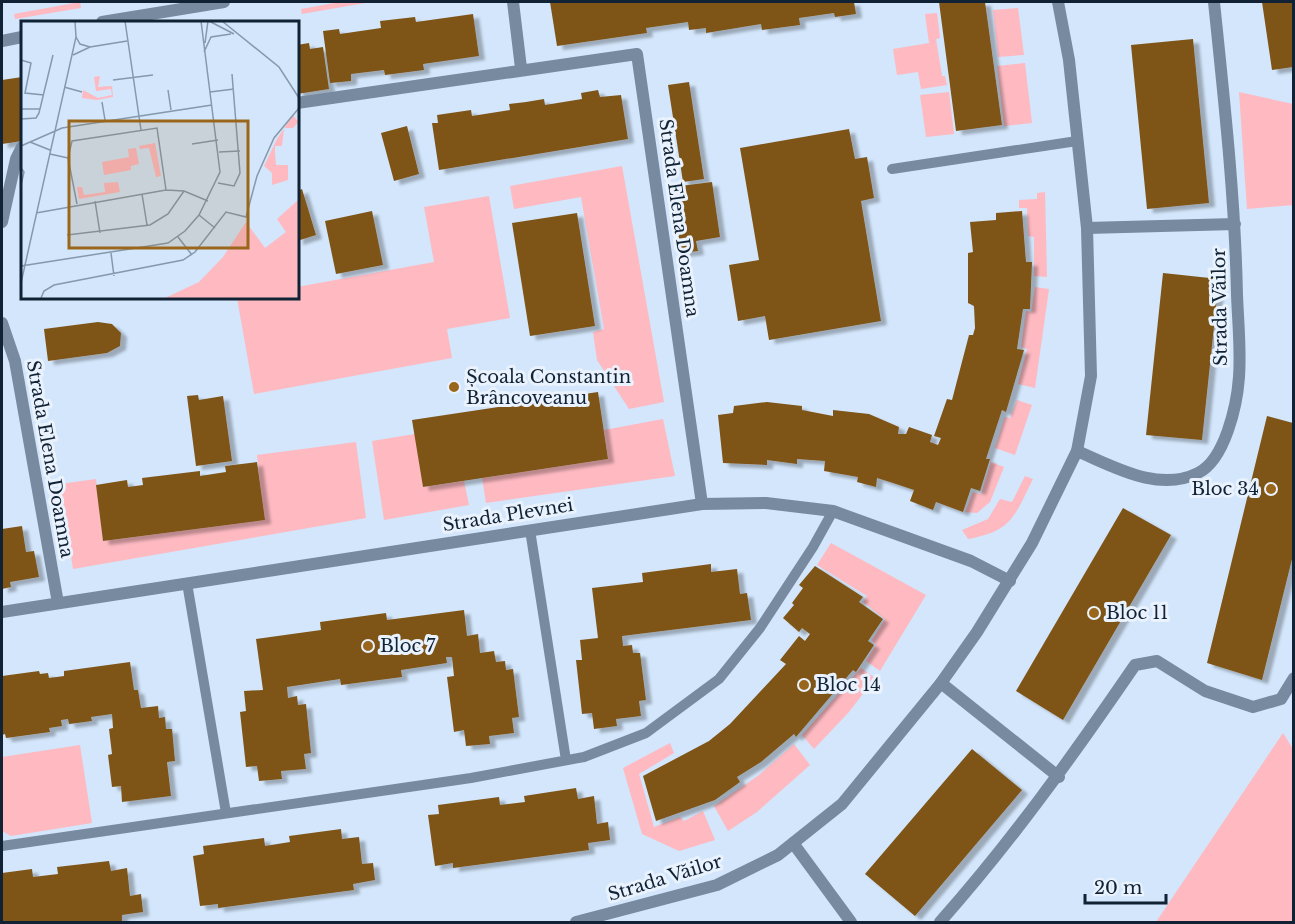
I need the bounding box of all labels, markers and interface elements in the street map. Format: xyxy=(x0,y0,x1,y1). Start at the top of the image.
inset map xyxy=(21,21,298,298)
street label: Strada Elena Doamna xyxy=(654,117,704,319)
street label: Strada Văilor xyxy=(1208,247,1232,366)
street label: Strada Elena Doamna xyxy=(22,359,78,559)
place label: Școala Constantin Brâncoveanu xyxy=(466,366,631,409)
marker: Școala Constantin Brâncoveanu xyxy=(447,380,461,394)
place label: Bloc 34 xyxy=(1191,478,1259,500)
marker: Bloc 34 xyxy=(1264,482,1278,496)
street label: Strada Plevnei xyxy=(441,494,575,536)
place label: Bloc 11 xyxy=(1106,602,1168,624)
marker: Bloc 11 xyxy=(1087,606,1101,620)
place label: Bloc 7 xyxy=(380,635,436,657)
marker: Bloc 7 xyxy=(361,639,375,653)
place label: Bloc 14 xyxy=(816,674,881,696)
marker: Bloc 14 xyxy=(797,678,811,692)
street label: Strada Văilor xyxy=(605,850,725,906)
scale bar xyxy=(1085,867,1166,905)
text: 20 m xyxy=(1094,877,1142,899)

